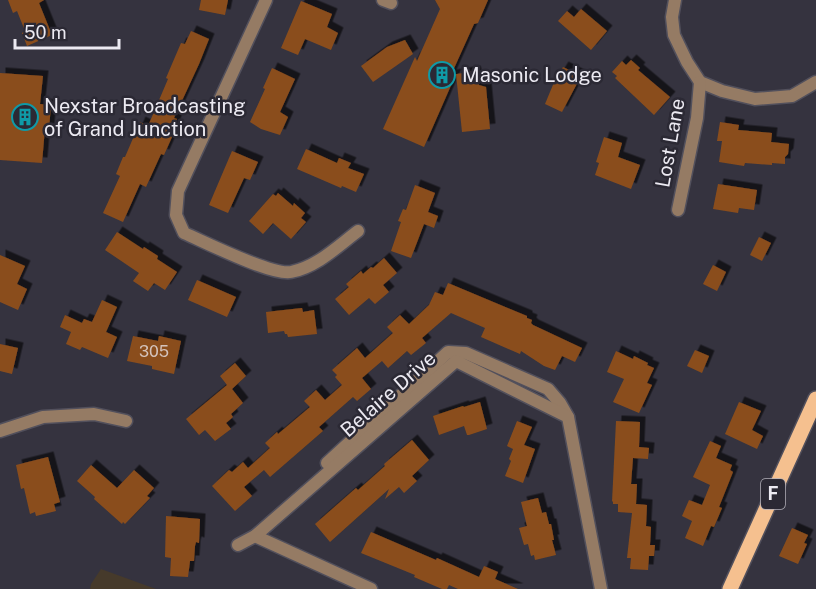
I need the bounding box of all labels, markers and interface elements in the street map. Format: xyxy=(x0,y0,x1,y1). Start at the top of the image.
scale bar xyxy=(15,12,118,50)
text: 50 m xyxy=(24,22,67,43)
building icon: Masonic Lodge xyxy=(427,60,457,90)
place label: Masonic Lodge xyxy=(462,63,602,87)
place label: Nexstar Broadcasting of Grand Junction xyxy=(44,94,246,141)
street label: Lost Lane xyxy=(650,97,690,189)
building icon: Nexstar Broadcasting of Grand Junction xyxy=(10,102,40,132)
house number: 305 xyxy=(139,342,169,361)
street label: Belaire Drive xyxy=(335,346,441,442)
road number: F xyxy=(761,479,785,509)

